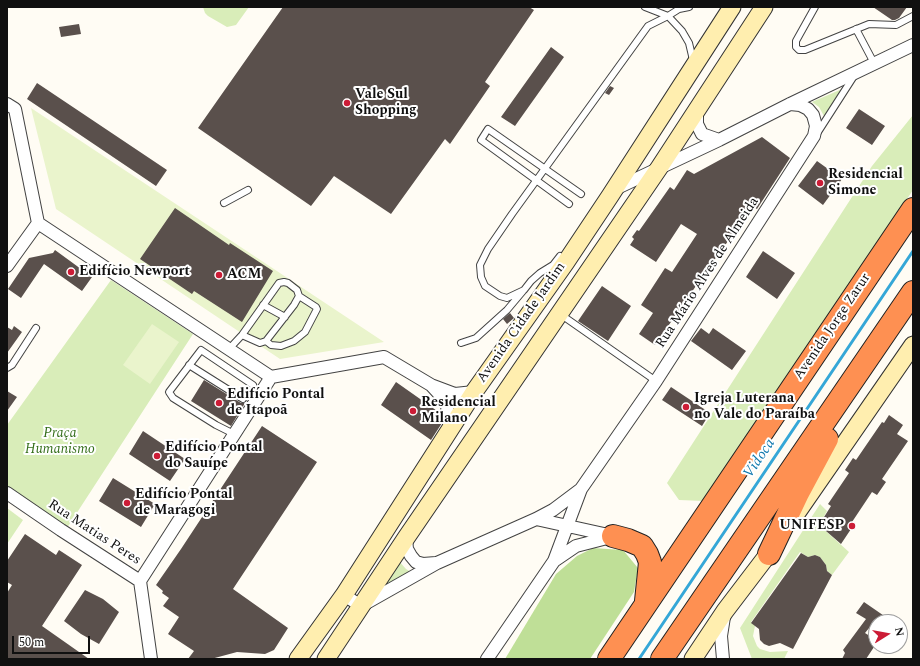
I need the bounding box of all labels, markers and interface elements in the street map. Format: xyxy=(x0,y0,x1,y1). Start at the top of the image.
place label: Vale Sul Shopping xyxy=(355,87,417,120)
marker: Vale Sul Shopping xyxy=(342,98,352,108)
place label: Residencial Simone xyxy=(828,167,903,200)
marker: Residencial Simone xyxy=(815,178,825,188)
street label: Rua Mário Alves de Almeida xyxy=(653,194,763,352)
street label: Avenida Cidade Jardim xyxy=(474,260,570,386)
place label: Edifício Newport xyxy=(79,264,190,280)
marker: Edifício Newport xyxy=(66,267,76,277)
place label: ACM xyxy=(227,267,261,283)
marker: ACM xyxy=(214,270,224,280)
street label: Avenida Jorge Zarur xyxy=(791,270,875,384)
place label: Edifício Pontal de Itapoã xyxy=(227,387,325,420)
place label: Igreja Luterana no Vale do Paraíba xyxy=(694,391,815,424)
place label: Residencial Milano xyxy=(421,395,496,428)
marker: Edifício Pontal de Itapoã xyxy=(214,398,224,408)
marker: Igreja Luterana no Vale do Paraíba xyxy=(681,402,691,412)
marker: Residencial Milano xyxy=(408,406,418,416)
park label: Praça Humanismo xyxy=(25,426,95,458)
water label: Vidoca xyxy=(740,436,780,482)
place label: Edifício Pontal do Sauípe xyxy=(165,440,263,472)
marker: Edifício Pontal do Sauípe xyxy=(152,451,162,461)
place label: Edifício Pontal de Maragogi xyxy=(135,487,233,520)
street label: Rua Matias Peres xyxy=(44,497,144,569)
marker: Edifício Pontal de Maragogi xyxy=(122,498,132,508)
place label: UNIFESP xyxy=(779,518,844,534)
marker: UNIFESP xyxy=(847,521,857,531)
north arrow xyxy=(868,614,908,654)
text: N xyxy=(890,626,908,638)
scale bar xyxy=(14,628,92,654)
text: 50 m xyxy=(19,633,44,652)

